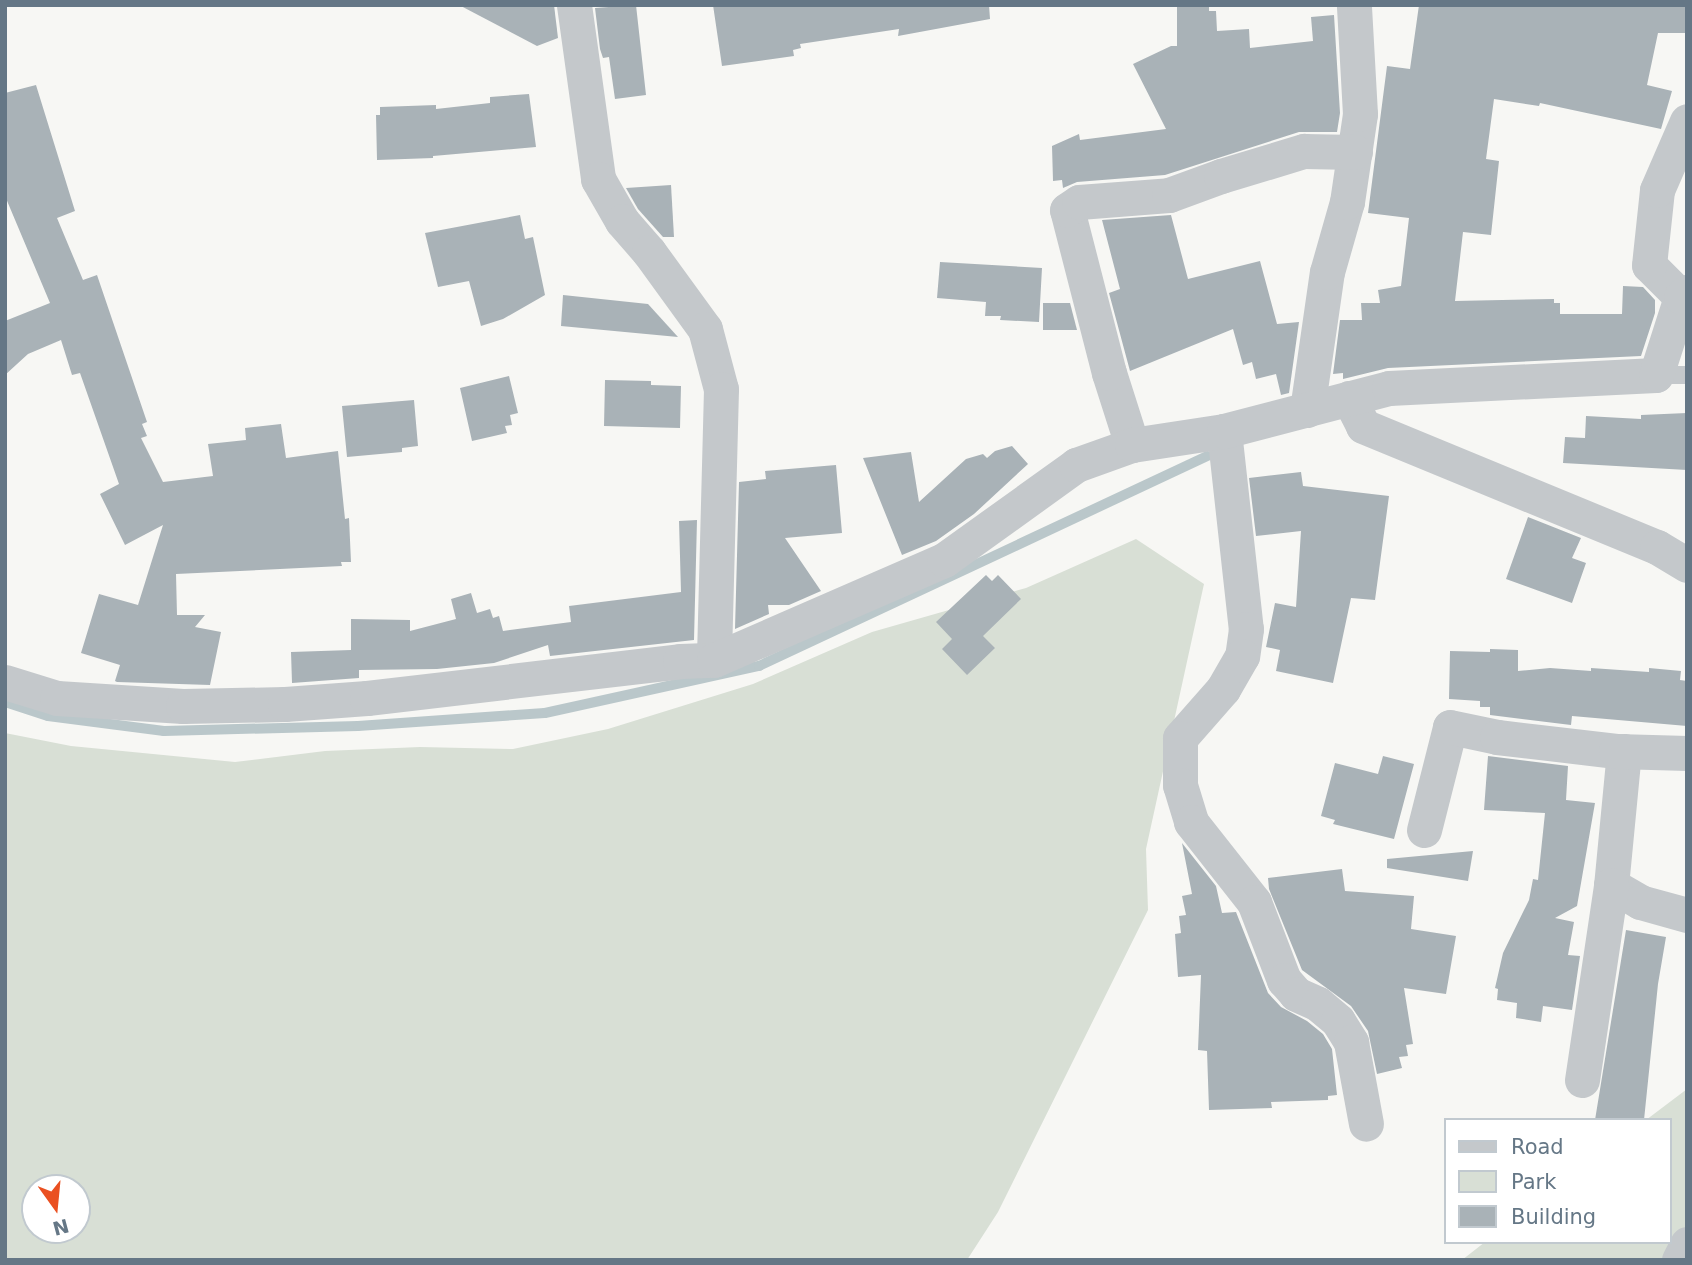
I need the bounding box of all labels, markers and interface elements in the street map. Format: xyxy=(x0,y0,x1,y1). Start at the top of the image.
legend xyxy=(1444,1118,1671,1244)
text: Road xyxy=(1511,1135,1564,1159)
text: Park xyxy=(1511,1170,1556,1194)
north arrow xyxy=(21,1174,91,1244)
text: Building xyxy=(1511,1205,1596,1229)
text: N xyxy=(50,1215,71,1240)

